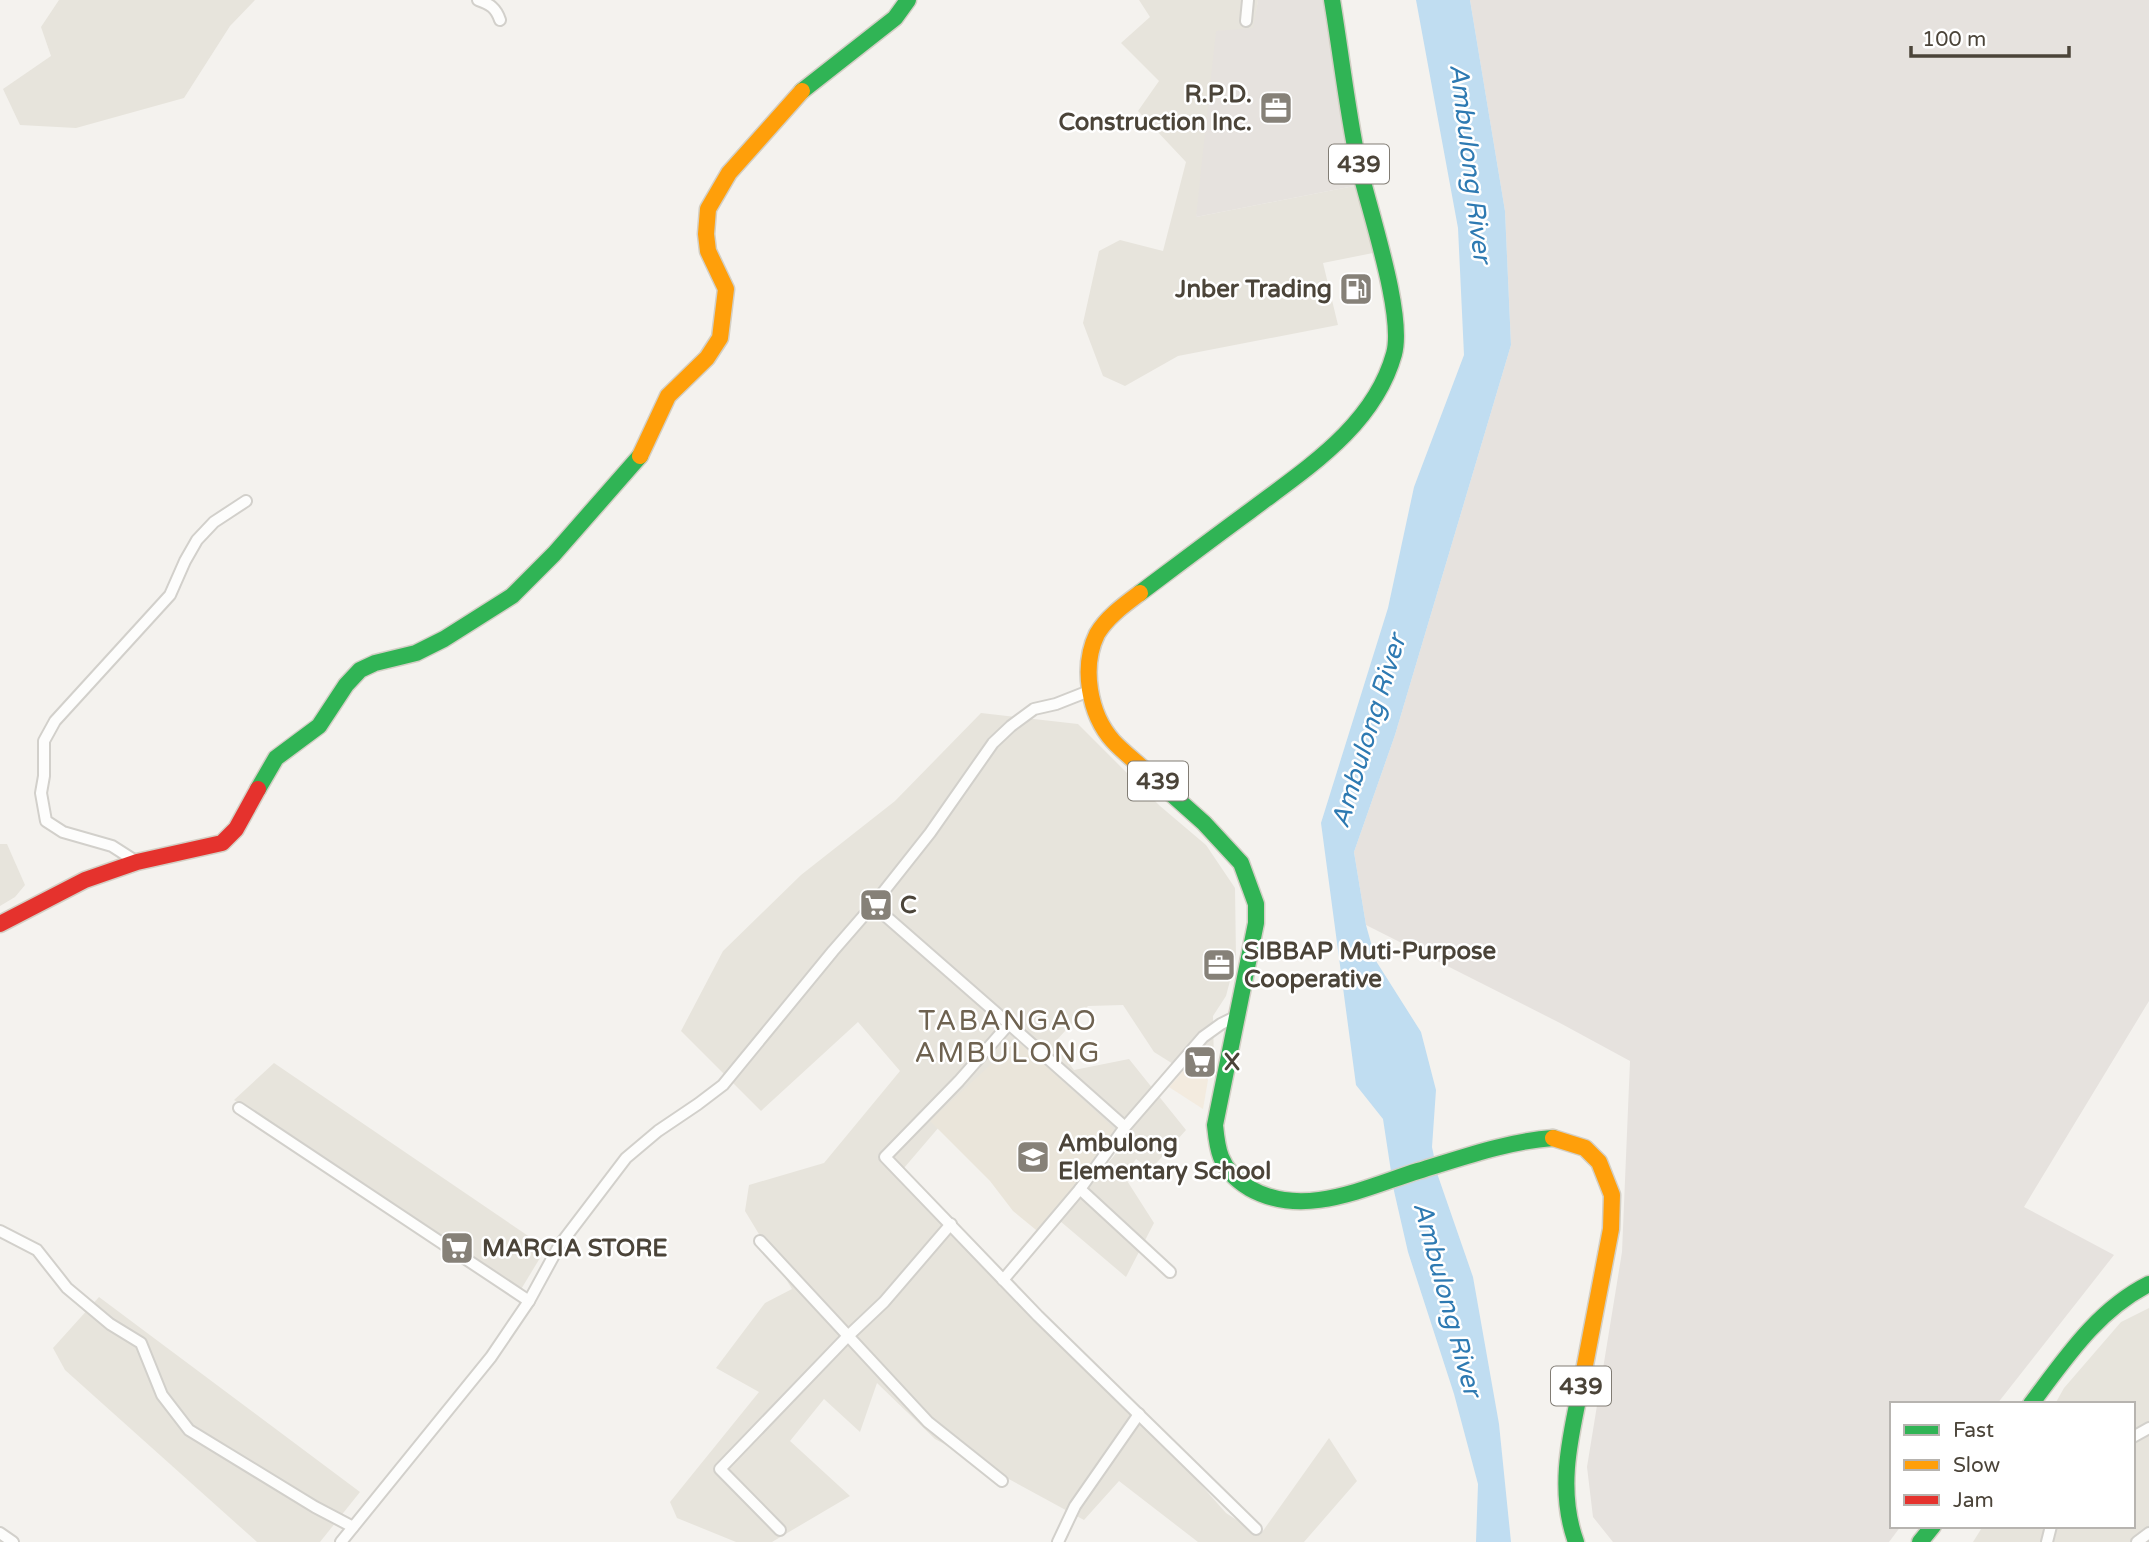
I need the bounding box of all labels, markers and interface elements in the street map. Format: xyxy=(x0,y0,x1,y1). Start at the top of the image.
scale bar xyxy=(1911,14,2068,58)
text: 100 m xyxy=(1922,27,1986,52)
water label: Ambulong River xyxy=(1443,62,1498,267)
place label: R.P.D. Construction Inc. xyxy=(1058,80,1252,137)
office icon: R.P.D. Construction Inc. xyxy=(1257,89,1295,127)
road number: 439 xyxy=(1329,144,1389,183)
fuel station icon: Jnber Trading xyxy=(1337,270,1375,308)
place label: Jnber Trading xyxy=(1174,275,1332,304)
water label: Ambulong River xyxy=(1324,628,1413,831)
road number: 439 xyxy=(1128,762,1188,800)
supermarket icon: C xyxy=(857,886,895,924)
place label: C xyxy=(900,891,917,920)
place label: SIBBAP Muti-Purpose Cooperative xyxy=(1244,937,1497,994)
office icon: SIBBAP Muti-Purpose Cooperative xyxy=(1200,946,1238,984)
district label: TABANGAO AMBULONG xyxy=(914,1004,1102,1070)
supermarket icon: X xyxy=(1181,1043,1219,1081)
place label: X xyxy=(1224,1048,1240,1077)
place label: Ambulong Elementary School xyxy=(1058,1129,1271,1186)
school or university icon: Ambulong Elementary School xyxy=(1014,1138,1052,1176)
water label: Ambulong River xyxy=(1407,1199,1489,1403)
supermarket icon: MARCIA STORE xyxy=(438,1229,476,1267)
place label: MARCIA STORE xyxy=(482,1234,668,1263)
road number: 439 xyxy=(1551,1366,1611,1406)
legend xyxy=(1890,1402,2135,1528)
text: Fast xyxy=(1953,1418,1994,1443)
text: Slow xyxy=(1953,1453,2001,1478)
text: Jam xyxy=(1953,1488,1994,1513)

